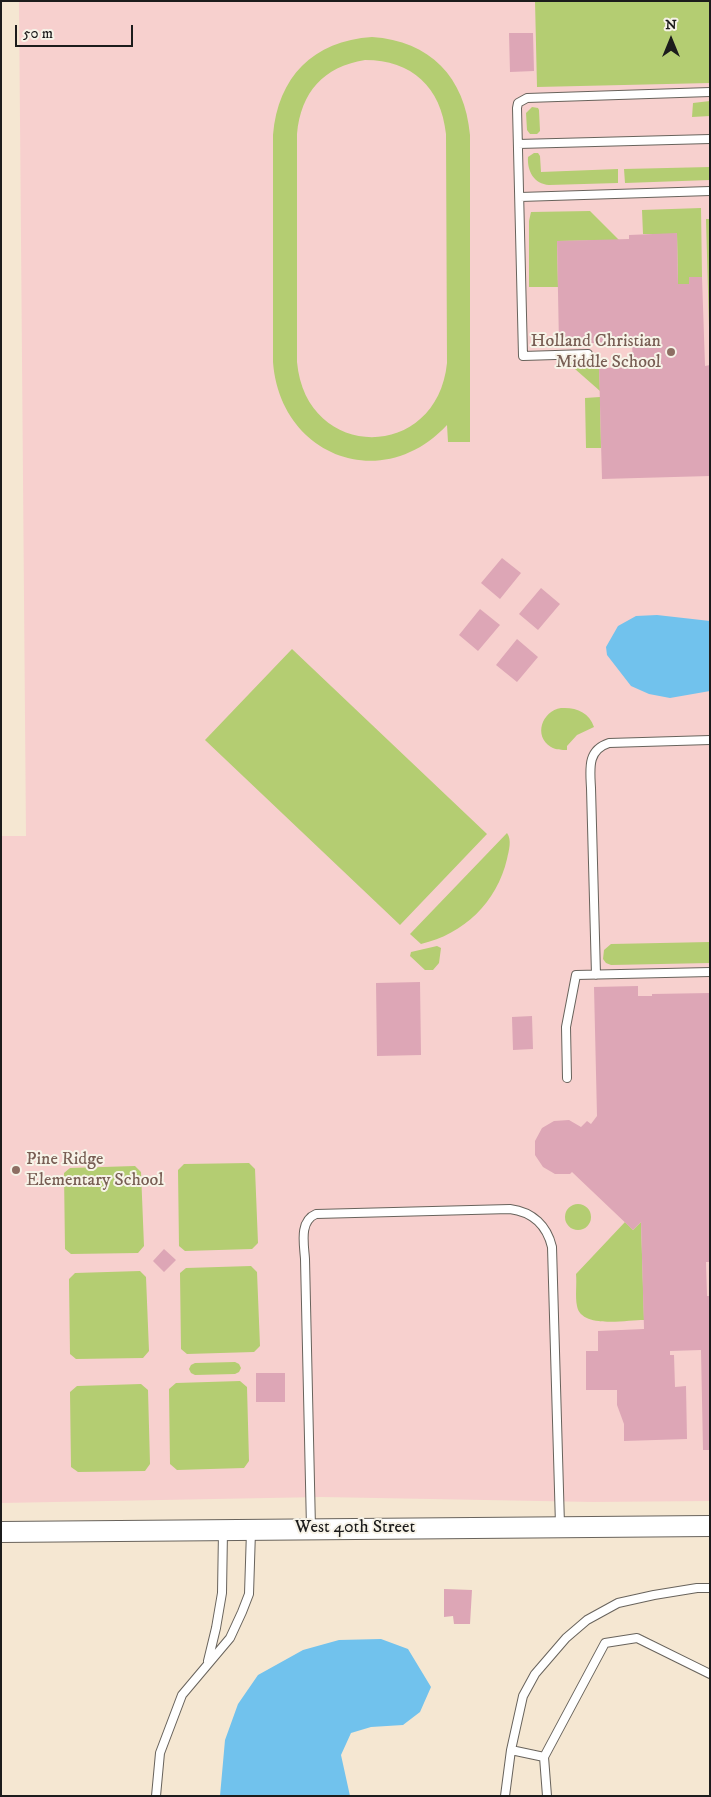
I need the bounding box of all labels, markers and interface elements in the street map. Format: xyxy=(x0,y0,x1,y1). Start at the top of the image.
scale bar xyxy=(18,15,135,47)
north arrow xyxy=(646,15,696,65)
text: N xyxy=(665,16,677,34)
text: 50 m xyxy=(23,24,53,43)
place label: Holland Christian Middle School xyxy=(531,331,661,374)
marker: Holland Christian Middle School xyxy=(665,346,677,358)
place label: Pine Ridge Elementary School xyxy=(26,1149,164,1192)
marker: Pine Ridge Elementary School xyxy=(10,1164,22,1176)
street label: West 40th Street xyxy=(295,1517,415,1539)

